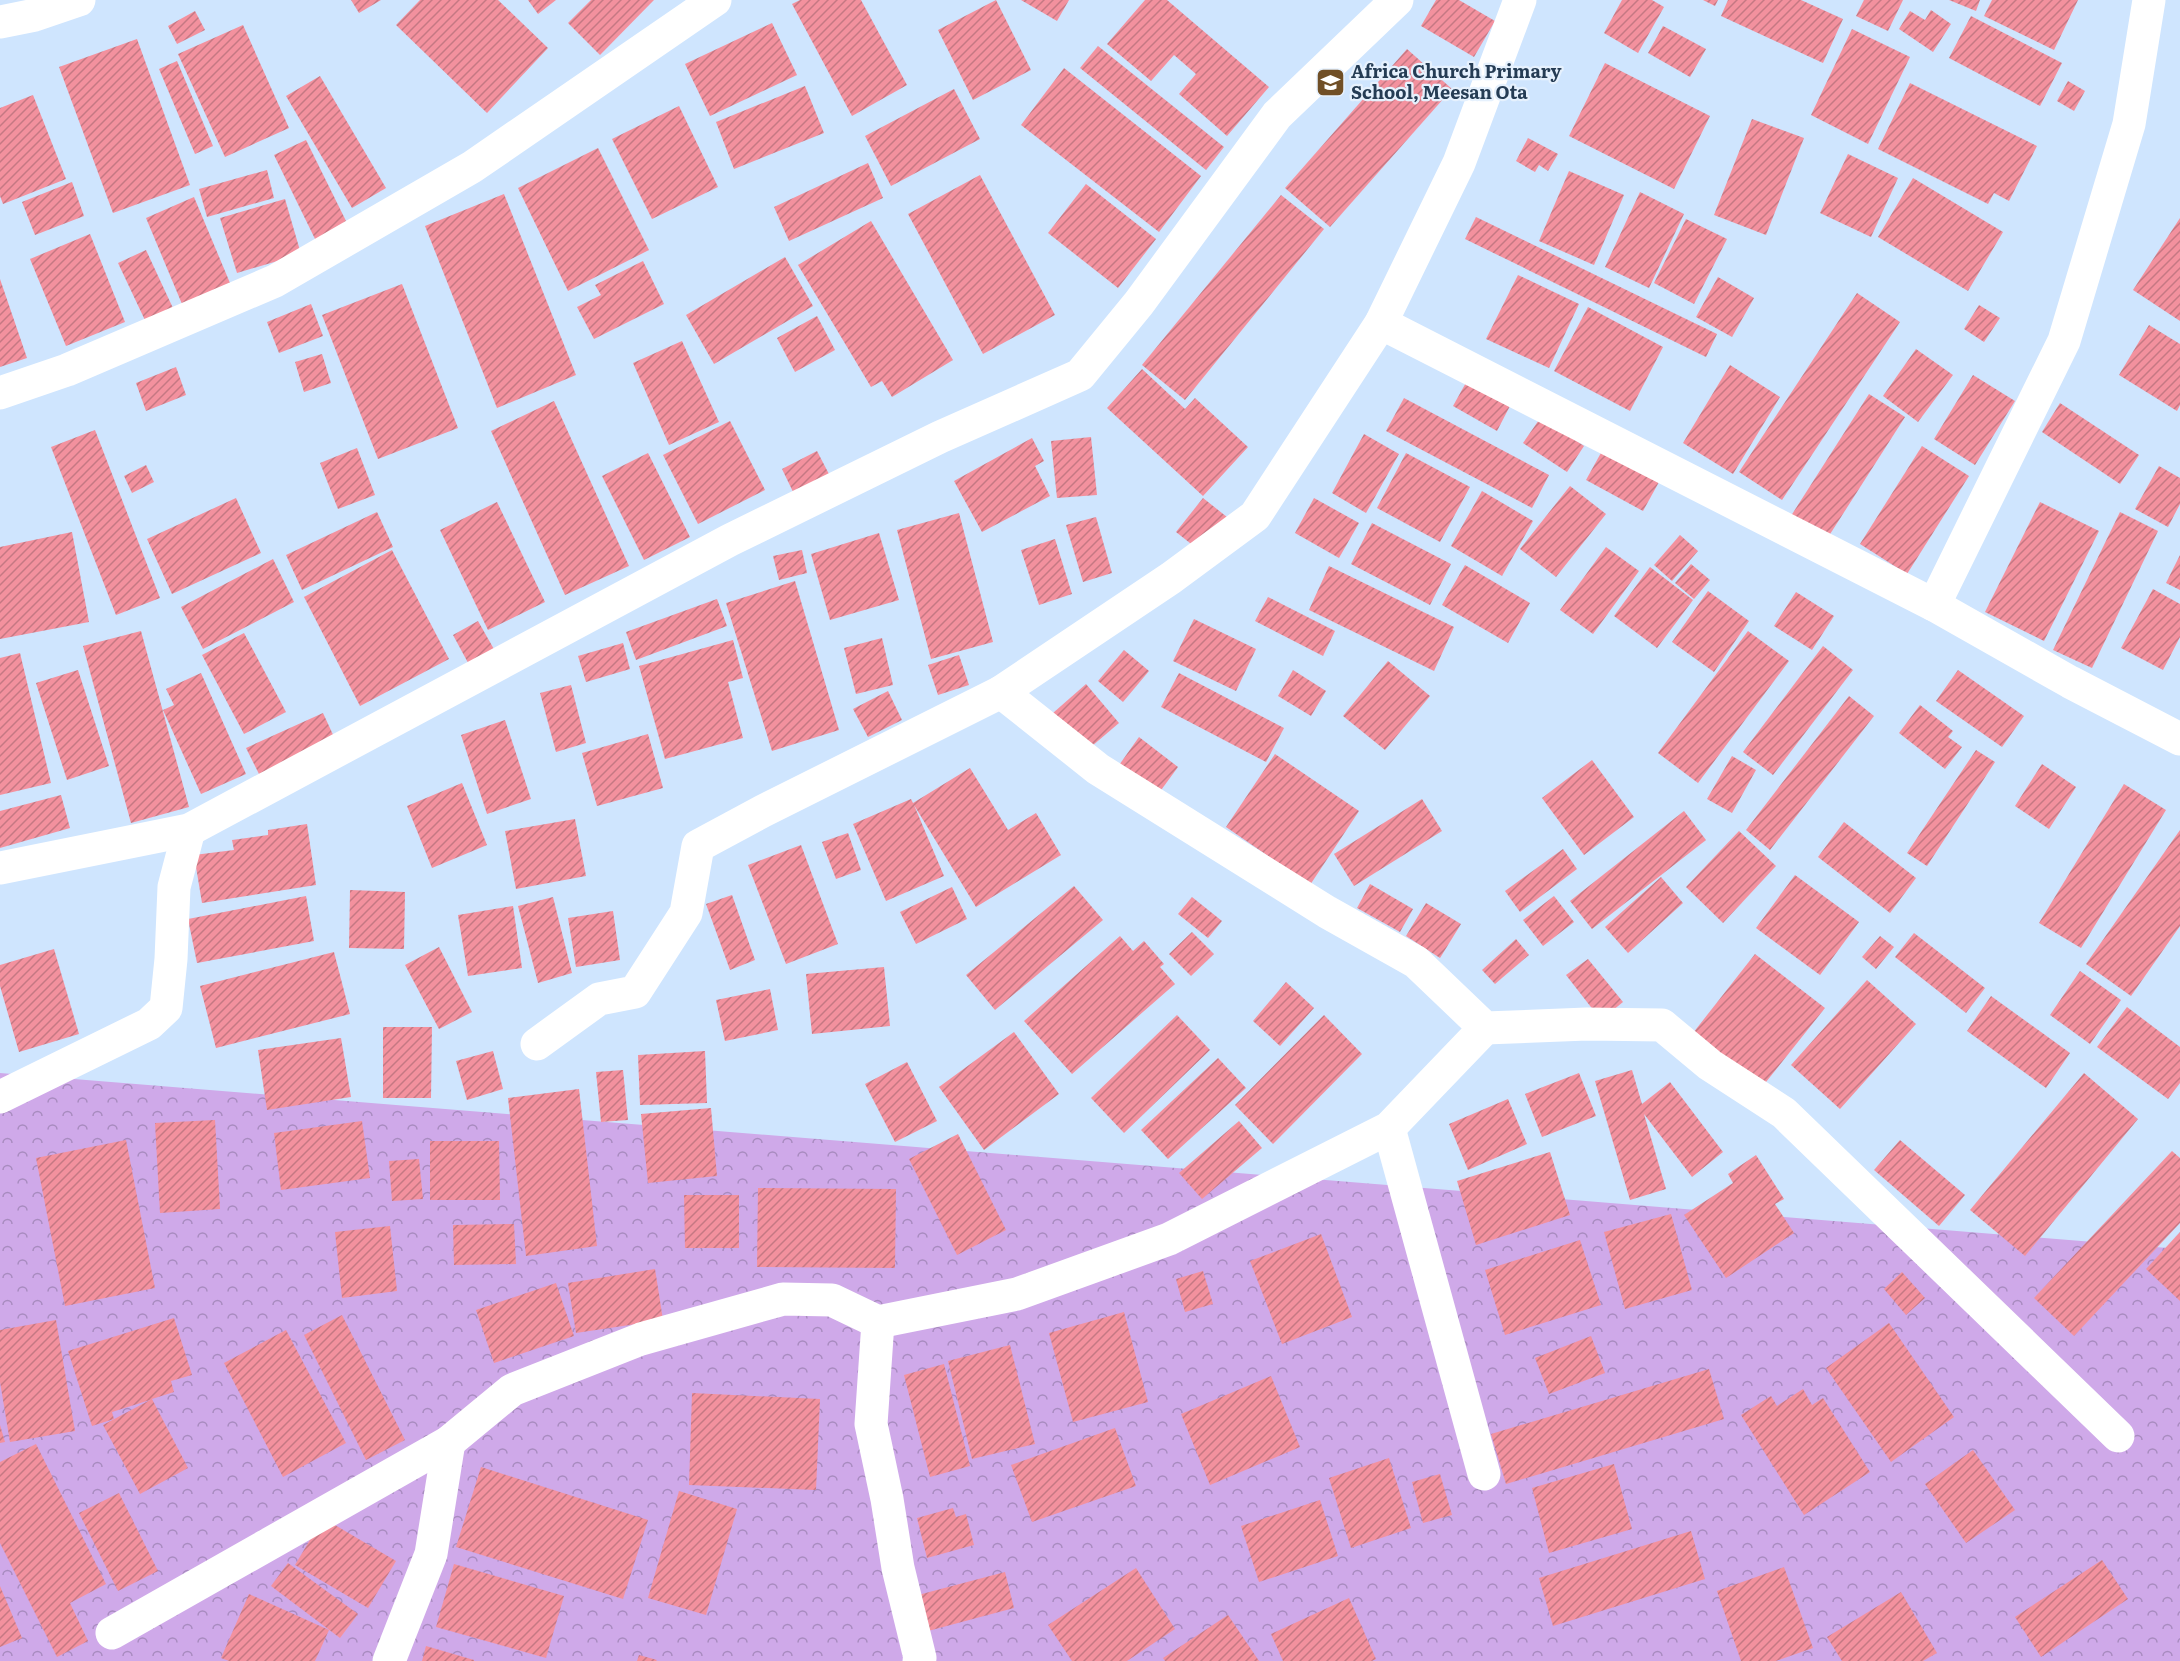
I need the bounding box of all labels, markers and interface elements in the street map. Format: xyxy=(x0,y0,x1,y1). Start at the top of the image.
place label: Africa Church Primary School, Meesan Ota xyxy=(1351,57,1562,105)
school or university icon: Africa Church Primary School, Meesan Ota xyxy=(1314,66,1346,98)

